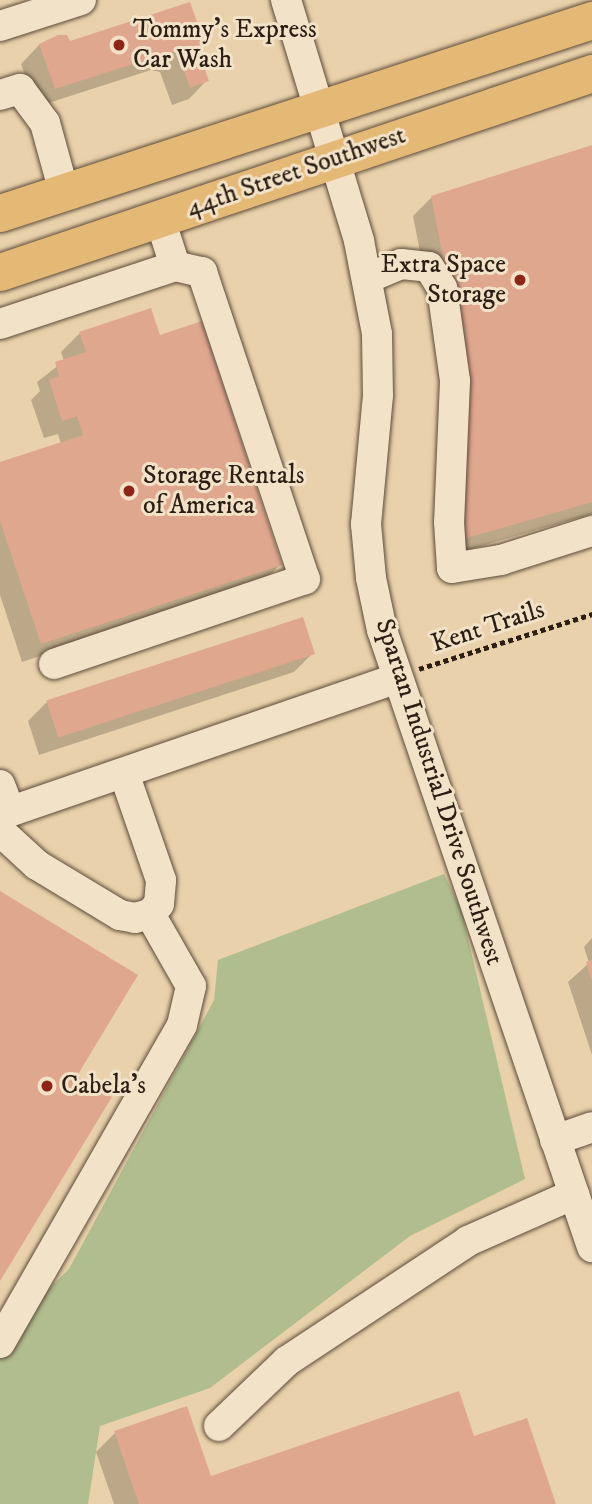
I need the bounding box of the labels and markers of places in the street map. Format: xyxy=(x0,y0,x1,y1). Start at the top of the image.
place label: Tommy’s Express Car Wash xyxy=(133,14,317,76)
marker: Tommy’s Express Car Wash xyxy=(111,37,127,53)
place label: Extra Space Storage xyxy=(381,249,506,310)
marker: Extra Space Storage xyxy=(512,272,528,288)
place label: Storage Rentals of America xyxy=(143,460,304,522)
marker: Storage Rentals of America xyxy=(121,483,137,499)
place label: Cabela's xyxy=(61,1070,146,1102)
marker: Cabela's xyxy=(39,1078,55,1094)

